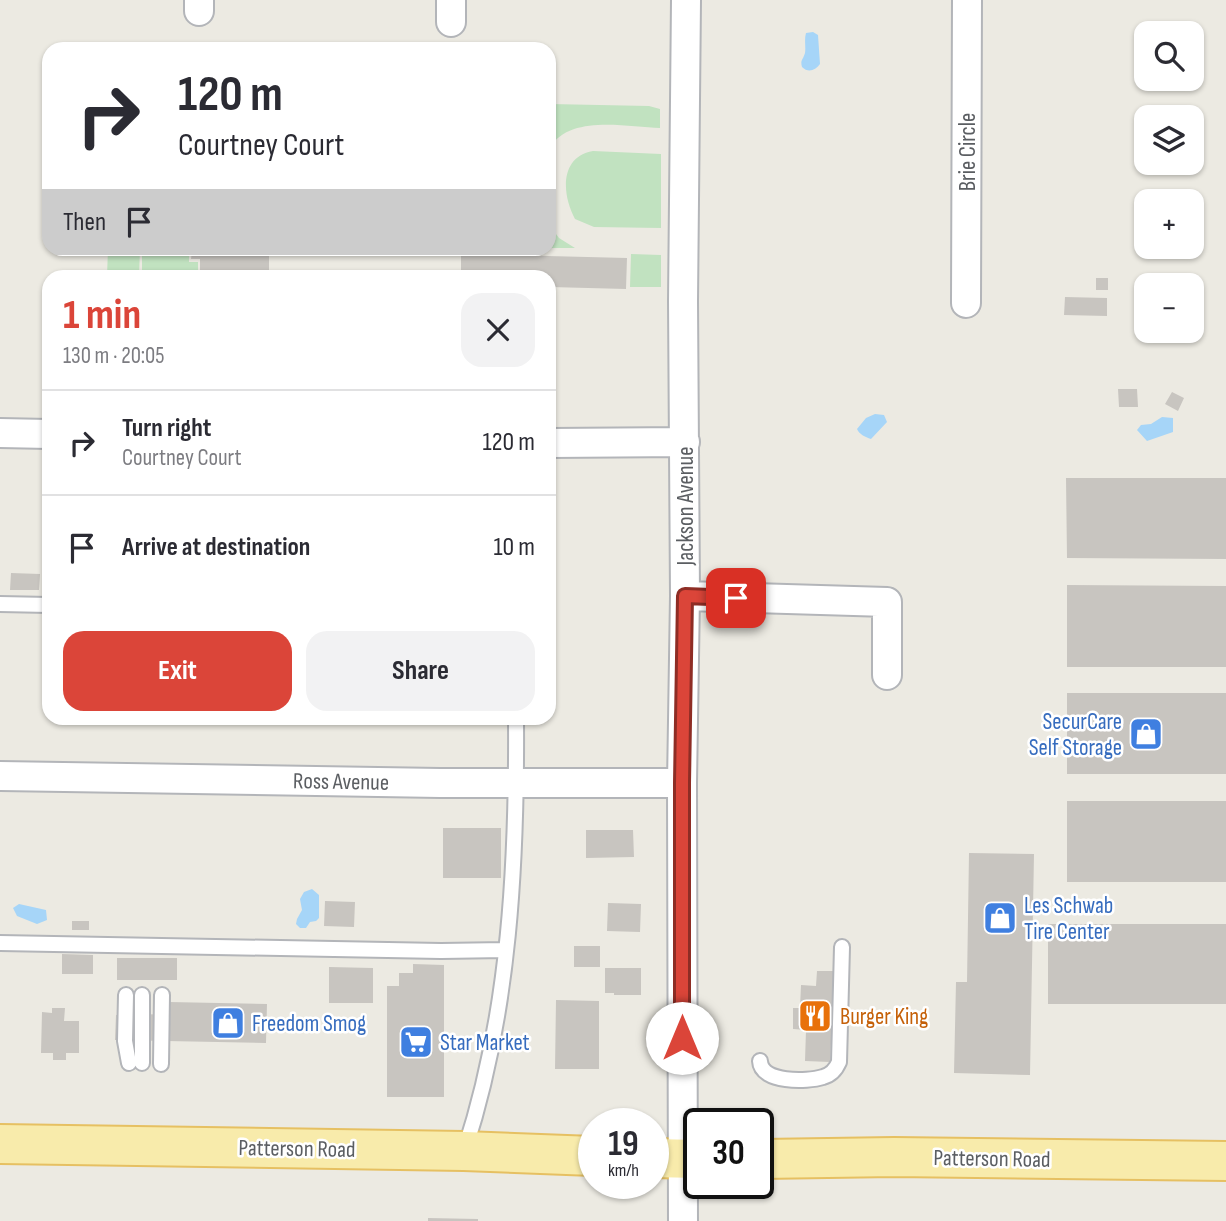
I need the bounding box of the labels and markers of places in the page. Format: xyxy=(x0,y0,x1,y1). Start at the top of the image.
pin xyxy=(706,568,766,628)
place label: SecurCare Self Storage xyxy=(1029,708,1122,762)
shop icon: SecurCare Self Storage xyxy=(1127,715,1165,753)
place label: Les Schwab Tire Center xyxy=(1024,892,1113,946)
shop icon: Les Schwab Tire Center xyxy=(981,899,1019,937)
restaurant icon: Burger King xyxy=(796,997,834,1035)
place label: Burger King xyxy=(840,1003,928,1031)
shop icon: Freedom Smog xyxy=(209,1004,247,1042)
place label: Freedom Smog xyxy=(252,1010,366,1038)
supermarket icon: Star Market xyxy=(397,1023,435,1061)
place label: Star Market xyxy=(440,1029,530,1057)

